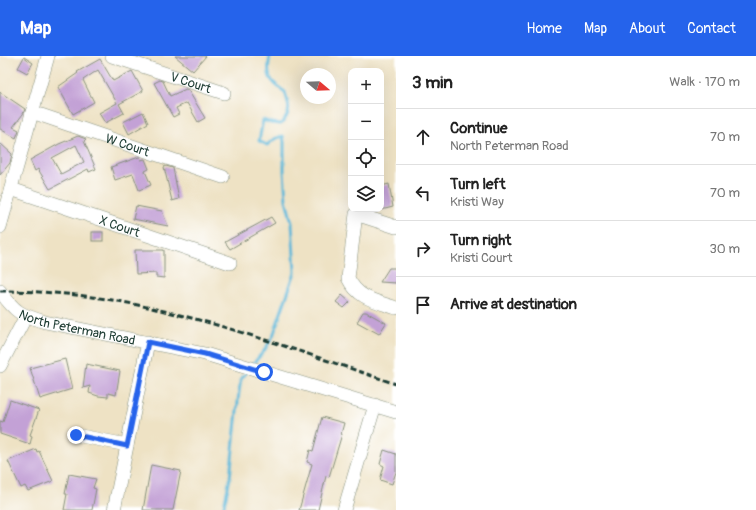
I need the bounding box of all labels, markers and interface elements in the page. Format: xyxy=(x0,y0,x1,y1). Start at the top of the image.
text: Map xyxy=(20,16,51,40)
text: Home xyxy=(527,20,562,37)
text: Map xyxy=(584,20,607,37)
text: About xyxy=(629,20,665,37)
text: Contact xyxy=(687,20,736,37)
north arrow xyxy=(300,68,336,104)
map controls xyxy=(348,68,384,212)
button: + xyxy=(348,68,384,104)
street label: V Court xyxy=(168,69,214,97)
text: 3 min xyxy=(412,72,453,93)
text: Walk · 170 m xyxy=(669,74,740,90)
button: − xyxy=(348,104,384,140)
text: Continue xyxy=(450,119,508,138)
icon: ahead xyxy=(412,126,434,148)
text: 70 m xyxy=(710,129,740,145)
street label: W Court xyxy=(103,131,152,161)
text: North Peterman Road xyxy=(450,138,569,154)
button: locate xyxy=(348,140,384,176)
text: Turn left xyxy=(450,175,506,194)
button: layers xyxy=(348,176,384,212)
icon: left xyxy=(412,182,434,204)
text: 70 m xyxy=(710,185,740,201)
text: Kristi Way xyxy=(450,194,504,210)
street label: X Court xyxy=(97,213,143,241)
text: Turn right xyxy=(450,231,511,250)
icon: right xyxy=(412,238,434,260)
text: 30 m xyxy=(710,241,740,257)
text: Kristi Court xyxy=(450,250,512,266)
icon: arrive xyxy=(412,294,434,316)
text: Arrive at destination xyxy=(450,295,577,314)
street label: North Peterman Road xyxy=(16,306,137,349)
route start xyxy=(255,363,273,381)
route end xyxy=(67,426,85,444)

